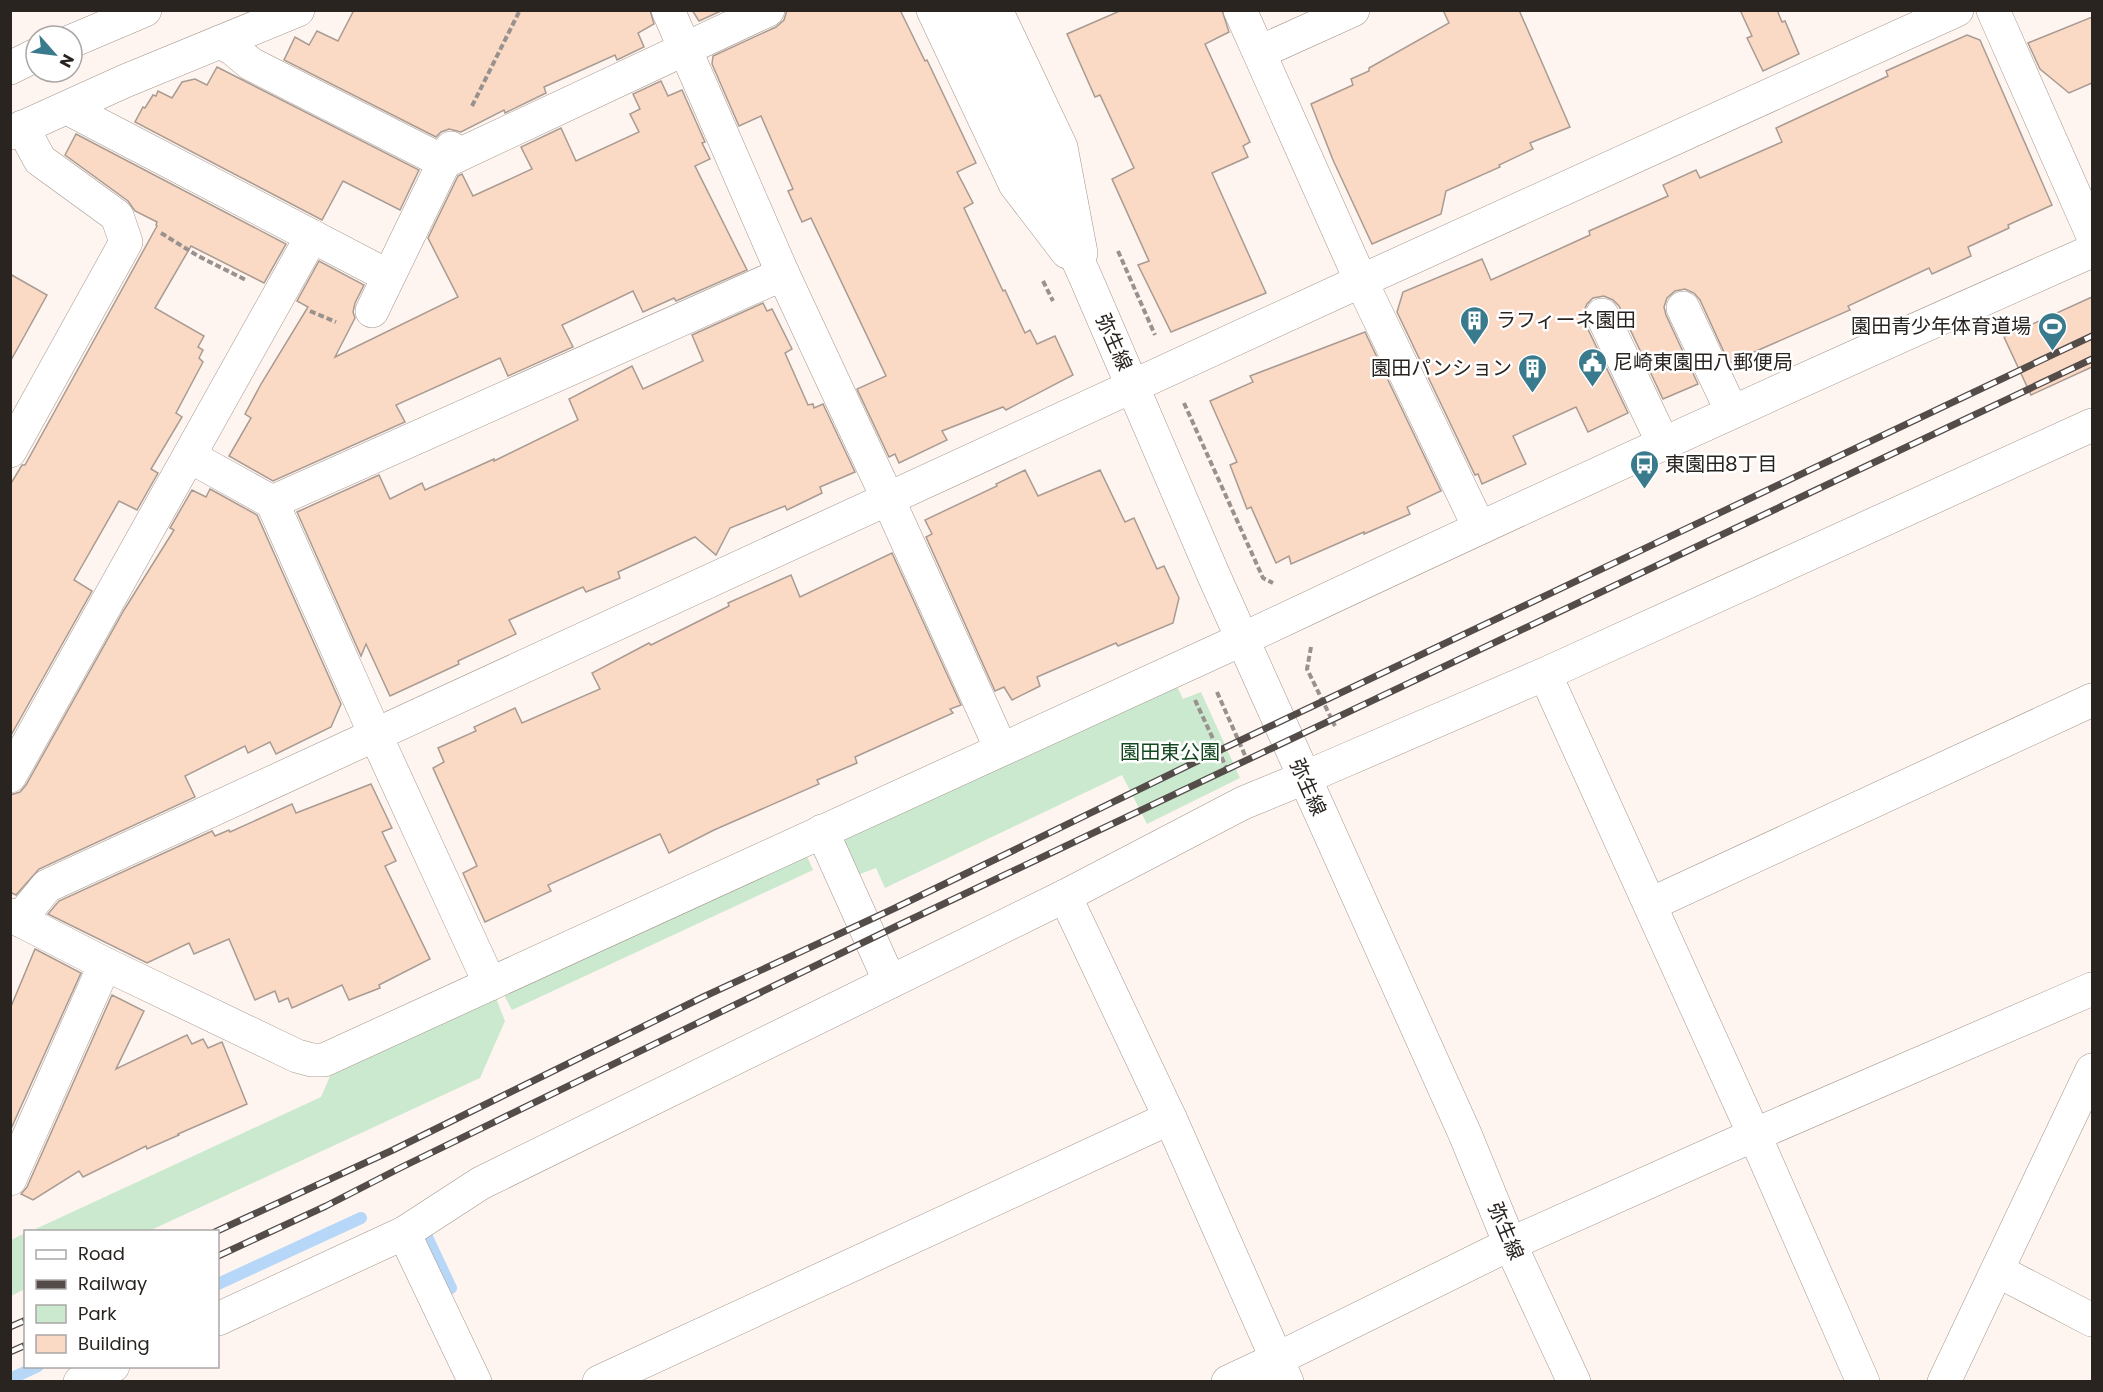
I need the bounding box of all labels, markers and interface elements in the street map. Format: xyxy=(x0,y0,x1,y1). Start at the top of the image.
north arrow xyxy=(24,24,84,84)
text: N xyxy=(54,50,80,72)
building icon: ラフィーネ園田 xyxy=(1459,304,1491,346)
place label: ラフィーネ園田 xyxy=(1496,306,1636,334)
street label: 弥生線 xyxy=(1089,309,1139,375)
sports icon: 園田青少年体育道場 xyxy=(2036,310,2068,352)
place label: 園田青少年体育道場 xyxy=(1851,312,2031,340)
public building icon: 尼崎東園田八郵便局 xyxy=(1576,346,1608,388)
place label: 尼崎東園田八郵便局 xyxy=(1613,348,1793,376)
building icon: 園田パンション xyxy=(1517,352,1549,394)
place label: 園田パンション xyxy=(1371,354,1512,382)
bus stop icon: 東園田8丁目 xyxy=(1628,448,1660,490)
place label: 東園田8丁目 xyxy=(1665,450,1778,478)
park label: 園田東公園 xyxy=(1120,738,1220,766)
street label: 弥生線 xyxy=(1283,754,1333,820)
street label: 弥生線 xyxy=(1481,1198,1531,1264)
legend xyxy=(24,1230,219,1368)
text: Road xyxy=(78,1241,125,1266)
text: Railway xyxy=(78,1271,147,1296)
text: Park xyxy=(78,1301,117,1326)
text: Building xyxy=(78,1331,150,1356)

